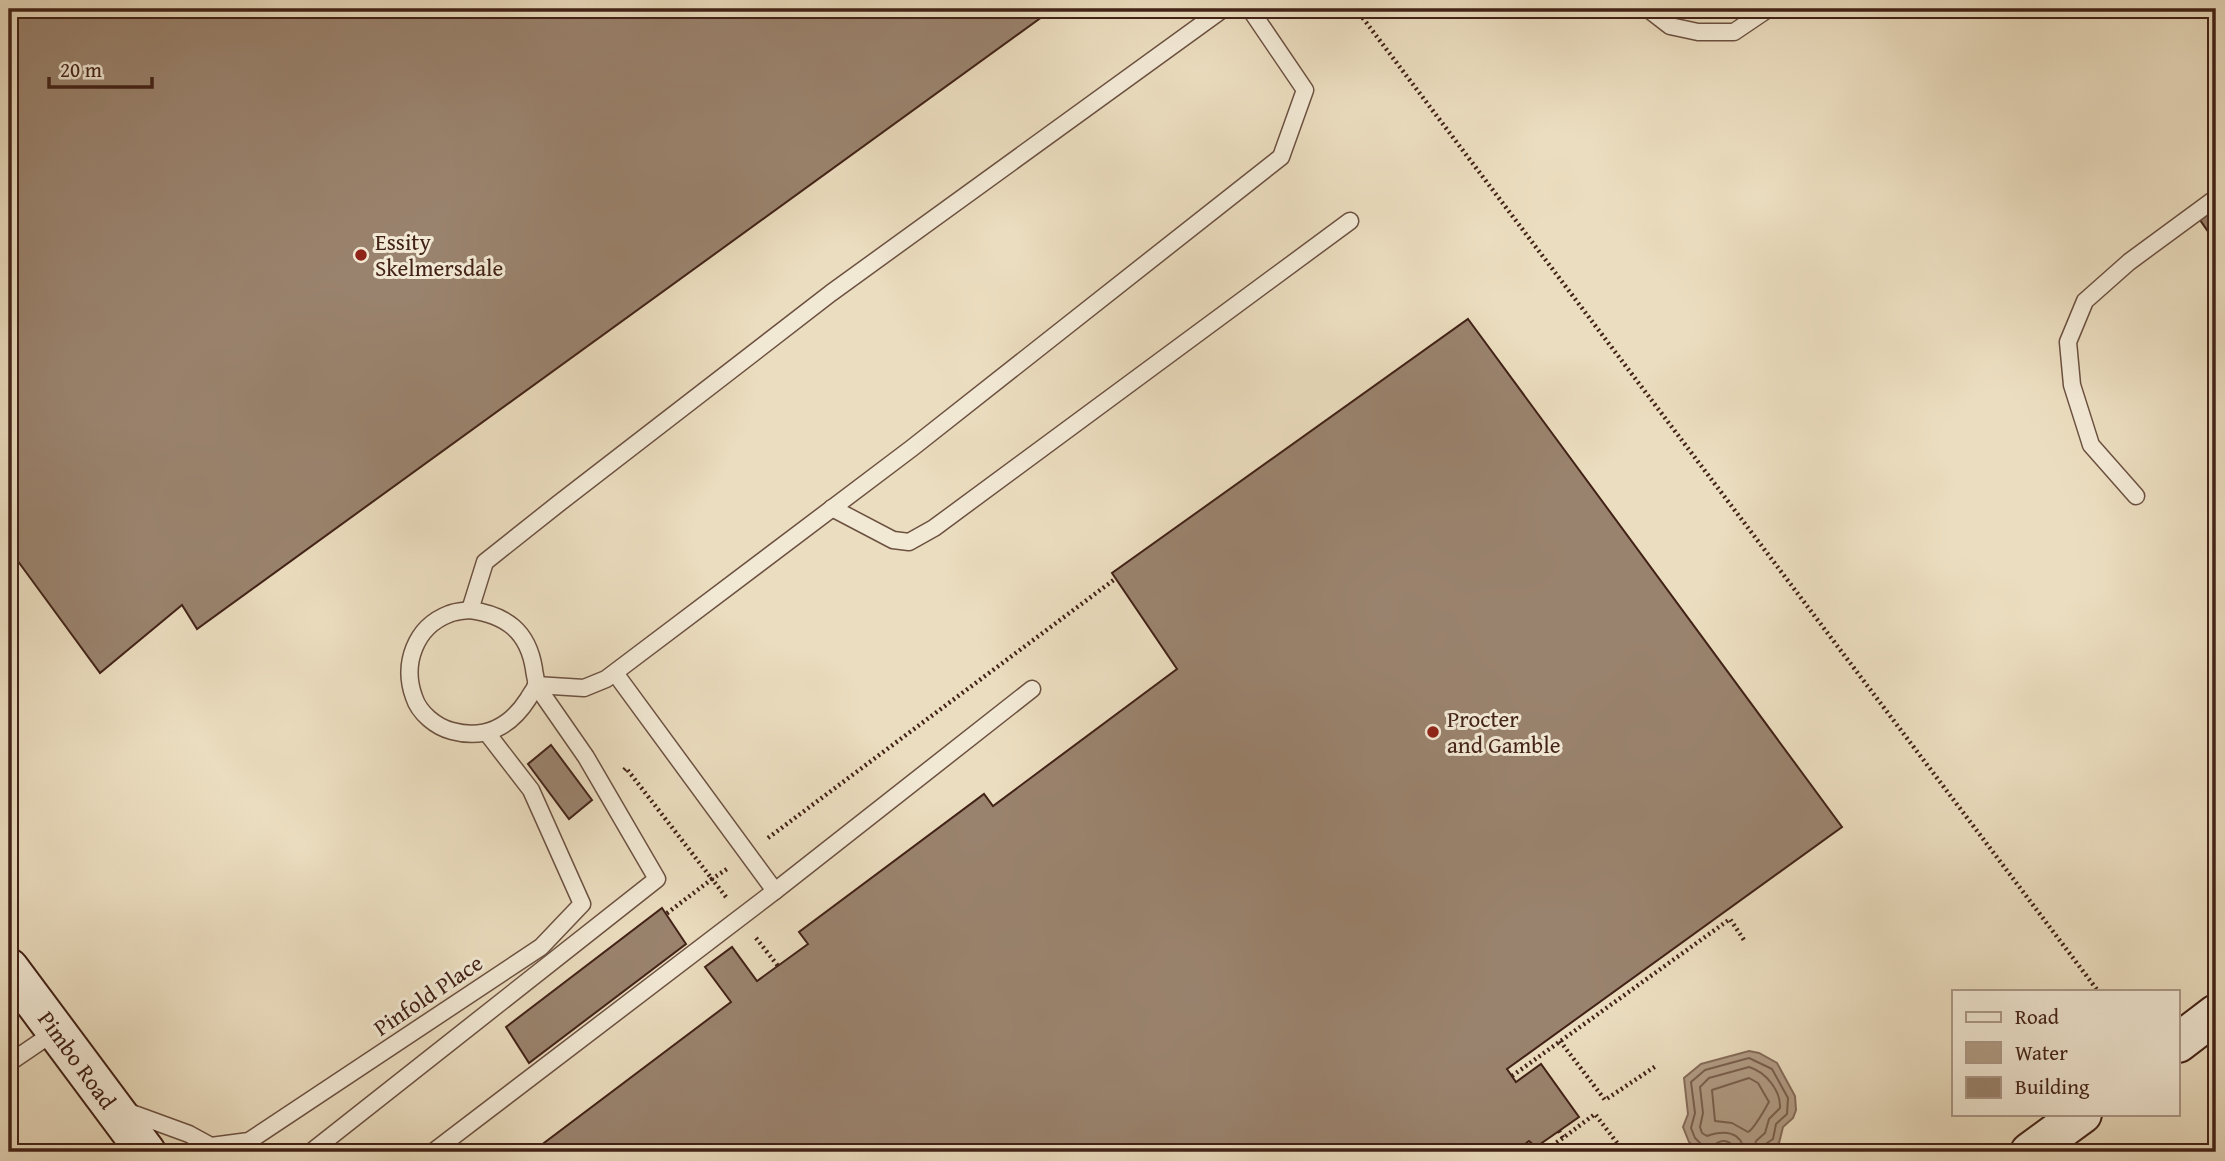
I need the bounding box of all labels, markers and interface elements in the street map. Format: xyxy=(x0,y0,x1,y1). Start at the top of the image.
scale bar xyxy=(49,46,152,90)
text: 20 m xyxy=(60,54,102,85)
place label: Essity Skelmersdale xyxy=(375,225,503,284)
marker: Essity Skelmersdale xyxy=(353,247,369,263)
place label: Procter and Gamble xyxy=(1447,702,1561,761)
marker: Procter and Gamble xyxy=(1425,724,1441,740)
street label: Pinfold Place xyxy=(367,946,489,1043)
legend xyxy=(1952,990,2180,1116)
text: Road xyxy=(2015,1001,2060,1032)
street label: Pimbo Road xyxy=(30,1004,125,1116)
text: Water xyxy=(2015,1037,2068,1068)
text: Building xyxy=(2015,1071,2090,1102)

